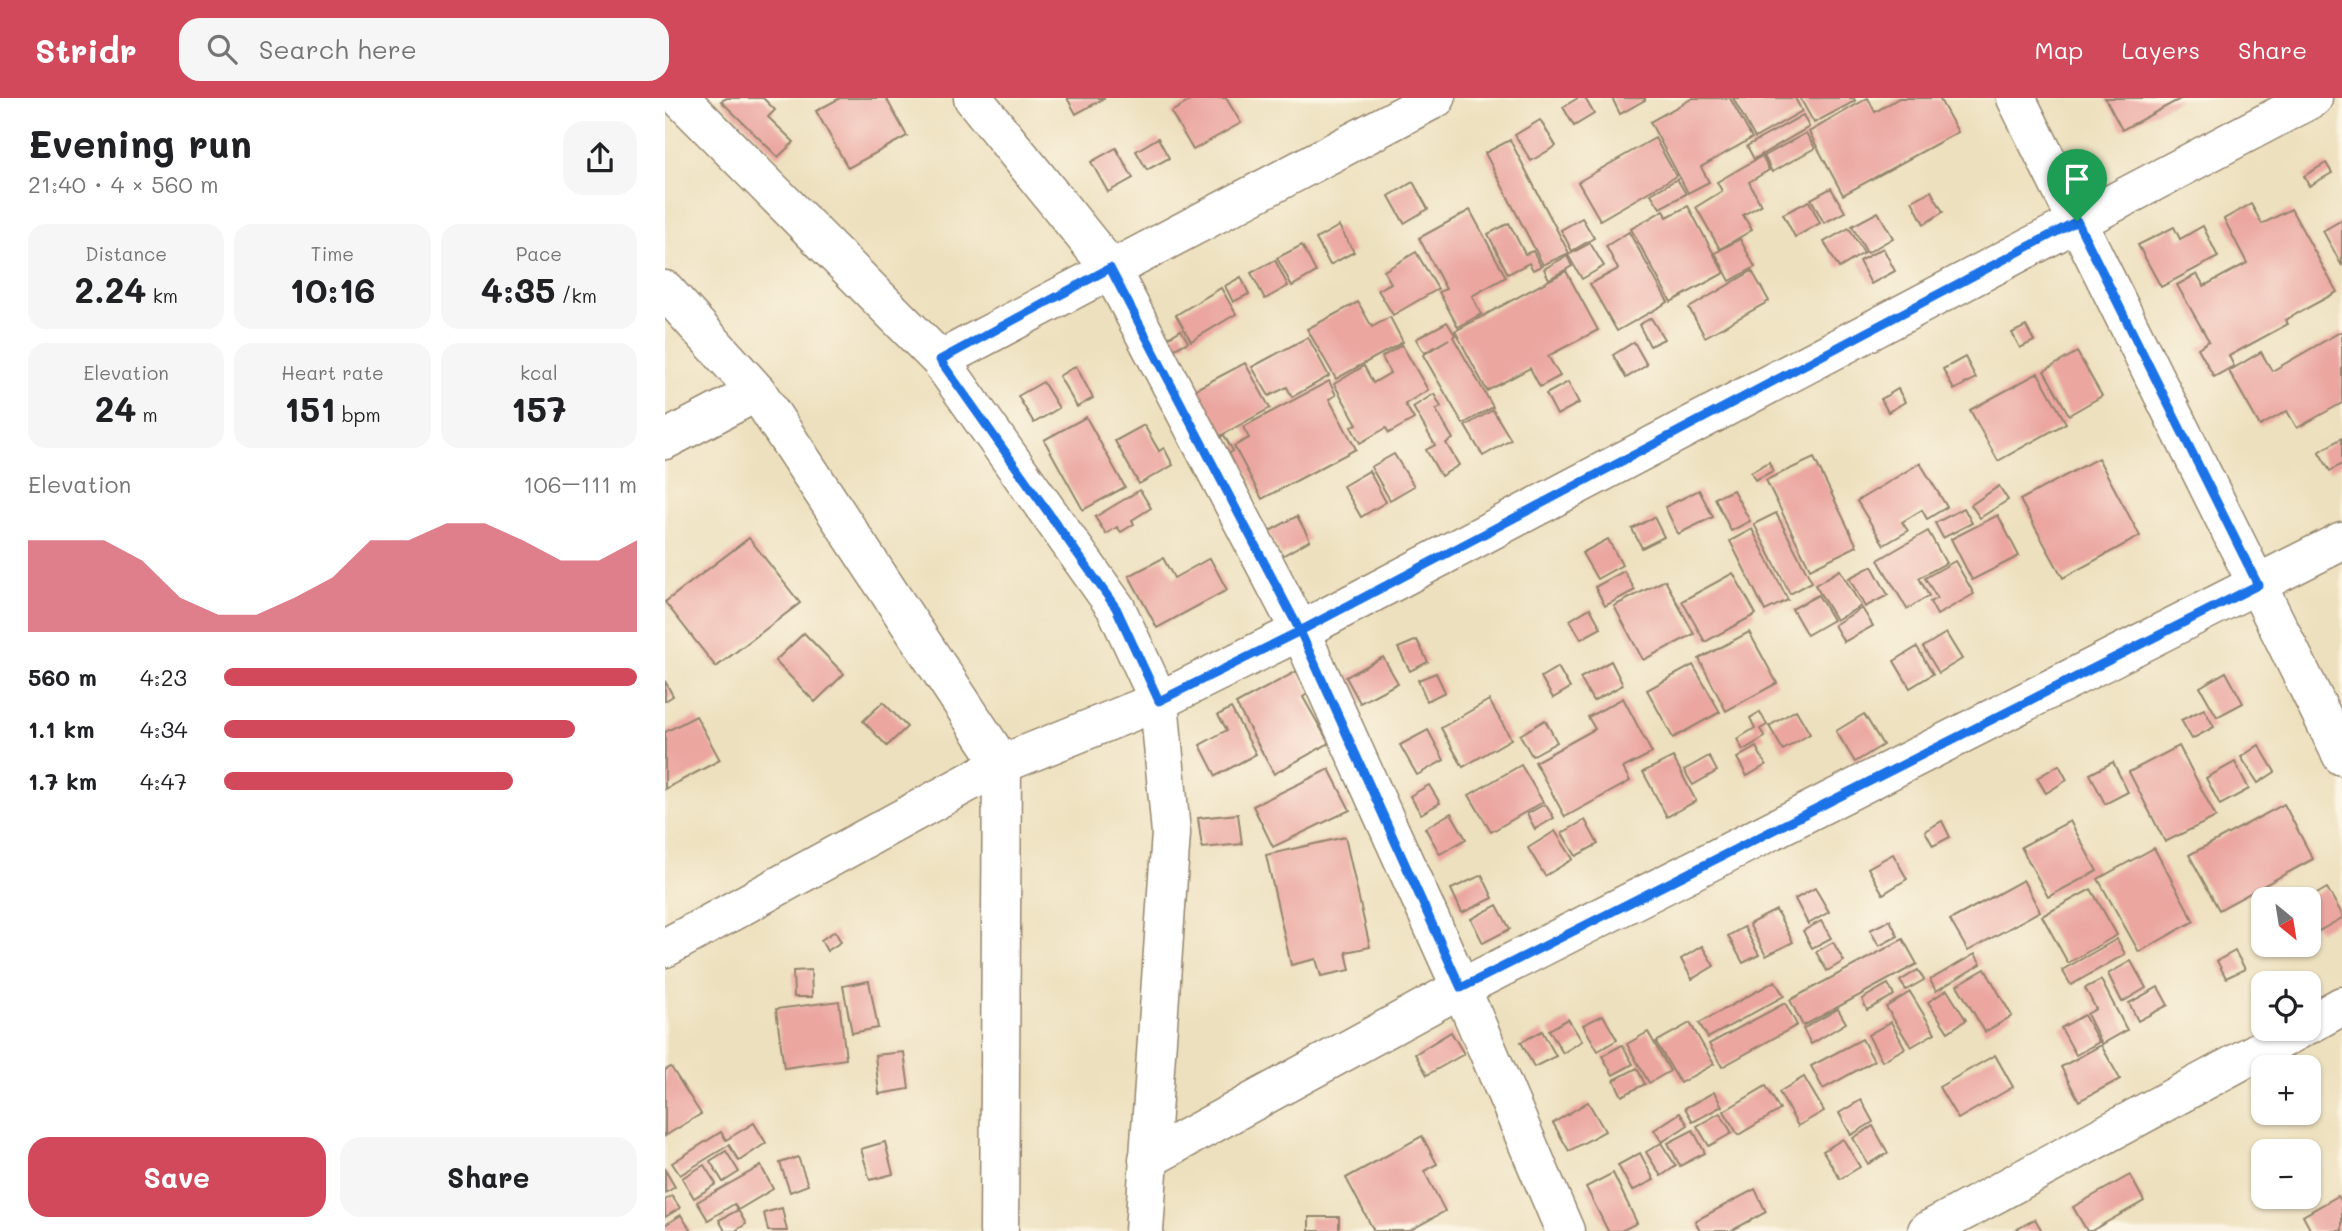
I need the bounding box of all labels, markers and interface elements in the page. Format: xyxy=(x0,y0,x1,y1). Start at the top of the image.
search box xyxy=(179,18,669,81)
text: Stridr xyxy=(35,28,137,71)
icon: search xyxy=(203,30,241,68)
text: Search here xyxy=(259,32,417,66)
text: Map xyxy=(2035,34,2083,65)
text: Layers xyxy=(2121,34,2200,65)
text: Share xyxy=(2238,34,2307,65)
text: Evening run xyxy=(28,118,252,168)
button: share xyxy=(563,121,637,195)
pin xyxy=(2047,149,2107,221)
icon: arrive xyxy=(2058,160,2096,198)
text: 21:40 · 4 × 560 m xyxy=(28,169,219,199)
text: Distance xyxy=(85,241,167,266)
text: Time xyxy=(311,241,354,266)
text: Pace xyxy=(516,241,562,266)
text: 2.24 xyxy=(74,266,147,312)
text: 10:16 xyxy=(290,266,375,312)
text: 4:35 xyxy=(481,266,556,312)
text: km xyxy=(147,283,178,308)
text: /km xyxy=(556,283,597,308)
text: Elevation xyxy=(84,360,169,385)
text: Heart rate xyxy=(281,360,384,385)
text: kcal xyxy=(520,360,558,385)
text: 24 xyxy=(95,385,136,431)
text: 151 xyxy=(284,385,336,431)
text: 157 xyxy=(511,385,567,431)
text: m xyxy=(136,402,158,427)
text: bpm xyxy=(336,402,381,427)
text: Elevation xyxy=(28,469,131,499)
text: 106–111 m xyxy=(523,469,637,499)
text: 560 m xyxy=(28,662,97,692)
text: 4:23 xyxy=(140,662,187,692)
text: 1.1 km xyxy=(28,714,94,744)
text: 4:34 xyxy=(140,714,188,744)
text: 1.7 km xyxy=(28,766,97,796)
text: 4:47 xyxy=(140,766,187,796)
north arrow xyxy=(2251,887,2321,957)
map controls xyxy=(2251,887,2321,1209)
button: locate xyxy=(2251,971,2321,1041)
button: + xyxy=(2251,1055,2321,1125)
button: Save xyxy=(28,1137,326,1217)
button: Share xyxy=(340,1137,637,1217)
button: − xyxy=(2251,1139,2321,1209)

